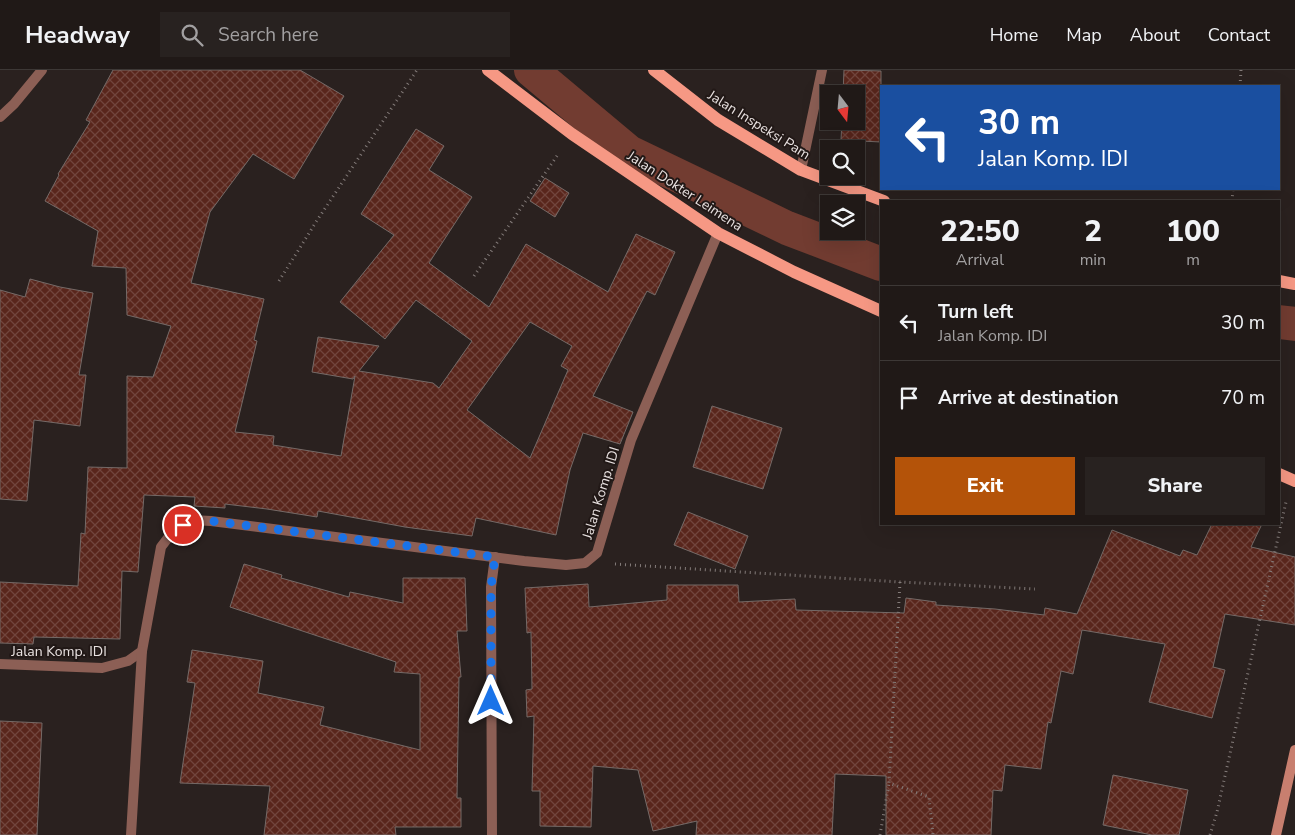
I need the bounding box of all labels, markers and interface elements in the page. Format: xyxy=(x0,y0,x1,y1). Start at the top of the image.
search box xyxy=(160,12,510,57)
text: Headway xyxy=(25,19,130,51)
icon: search xyxy=(178,21,206,49)
text: Search here xyxy=(218,22,319,48)
text: Home xyxy=(990,23,1038,47)
text: Map xyxy=(1066,23,1102,47)
text: About xyxy=(1130,23,1180,47)
text: Contact xyxy=(1208,23,1270,47)
street label: Jalan Inspeksi Pam xyxy=(703,85,814,164)
north arrow xyxy=(820,85,865,130)
map controls xyxy=(820,85,865,240)
text: 30 m xyxy=(978,99,1060,146)
icon: left xyxy=(895,105,960,170)
button: search xyxy=(820,140,865,185)
text: Jalan Komp. IDI xyxy=(978,144,1128,174)
street label: Jalan Dokter Leimena xyxy=(623,146,746,235)
button: layers xyxy=(820,195,865,240)
text: 22:50 xyxy=(940,211,1020,252)
text: 2 xyxy=(1084,211,1102,252)
text: 100 xyxy=(1166,211,1220,252)
text: Arrival xyxy=(956,249,1004,271)
text: min xyxy=(1080,249,1106,271)
text: m xyxy=(1186,249,1200,271)
text: Turn left xyxy=(938,299,1013,325)
icon: left xyxy=(895,309,923,337)
text: 30 m xyxy=(1221,310,1265,336)
text: Jalan Komp. IDI xyxy=(938,325,1047,347)
icon: arrive xyxy=(895,384,923,412)
text: Arrive at destination xyxy=(938,385,1119,411)
text: 70 m xyxy=(1221,385,1265,411)
street label: Jalan Komp. IDI xyxy=(578,444,624,542)
button: Exit xyxy=(895,457,1075,515)
button: Share xyxy=(1085,457,1265,515)
pin xyxy=(162,504,204,546)
icon: arrive xyxy=(169,511,197,539)
street label: Jalan Komp. IDI xyxy=(10,642,107,661)
position arrow xyxy=(464,674,516,726)

